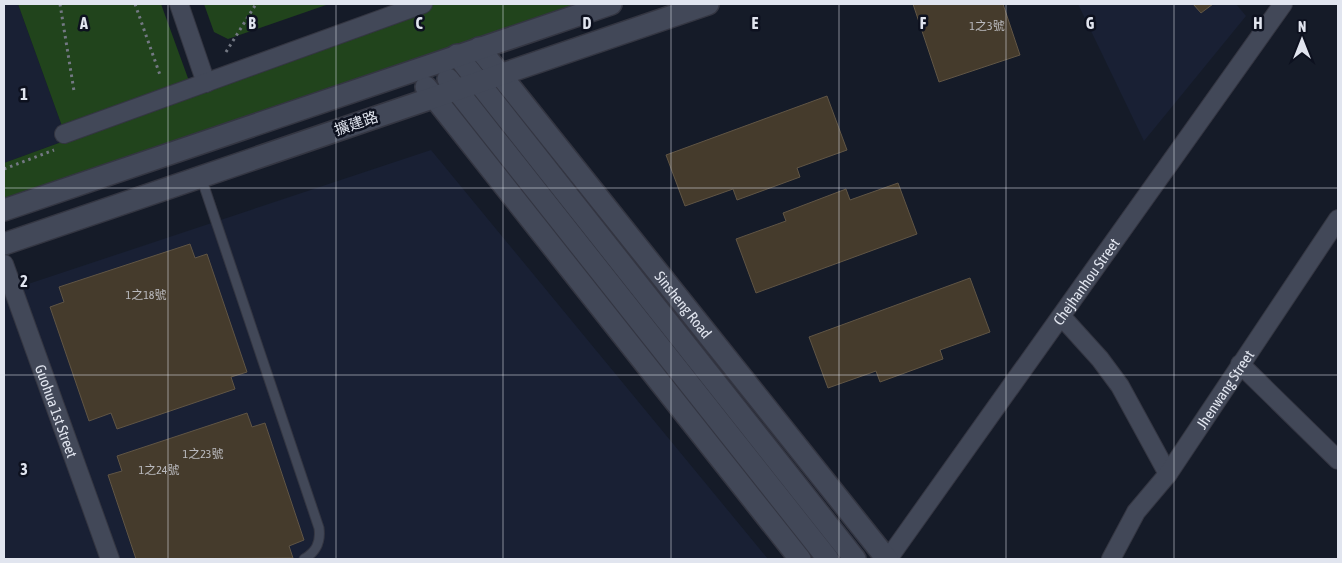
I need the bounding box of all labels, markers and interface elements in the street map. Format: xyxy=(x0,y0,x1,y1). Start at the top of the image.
text: A xyxy=(79,14,88,32)
text: B xyxy=(248,14,256,32)
text: C xyxy=(415,14,423,32)
text: D xyxy=(583,14,592,32)
text: E xyxy=(752,14,759,32)
text: F xyxy=(920,14,927,32)
text: G xyxy=(1086,14,1095,32)
text: H xyxy=(1253,14,1263,32)
north arrow xyxy=(1277,15,1327,65)
house number: 1之3號 xyxy=(969,19,1005,33)
text: N xyxy=(1298,19,1306,35)
text: 1 xyxy=(20,85,28,103)
street label: 擴建路 xyxy=(332,108,380,138)
street label: Chejhanhou Street xyxy=(1049,235,1122,328)
street label: Sinsheng Road xyxy=(652,267,716,341)
text: 2 xyxy=(20,272,28,290)
house number: 1之18號 xyxy=(126,288,166,302)
street label: Jhenwang Street xyxy=(1192,347,1257,432)
street label: Guohua 1st Street xyxy=(32,362,81,460)
house number: 1之23號 xyxy=(183,447,223,461)
text: 3 xyxy=(20,460,28,478)
house number: 1之24號 xyxy=(139,463,179,477)

